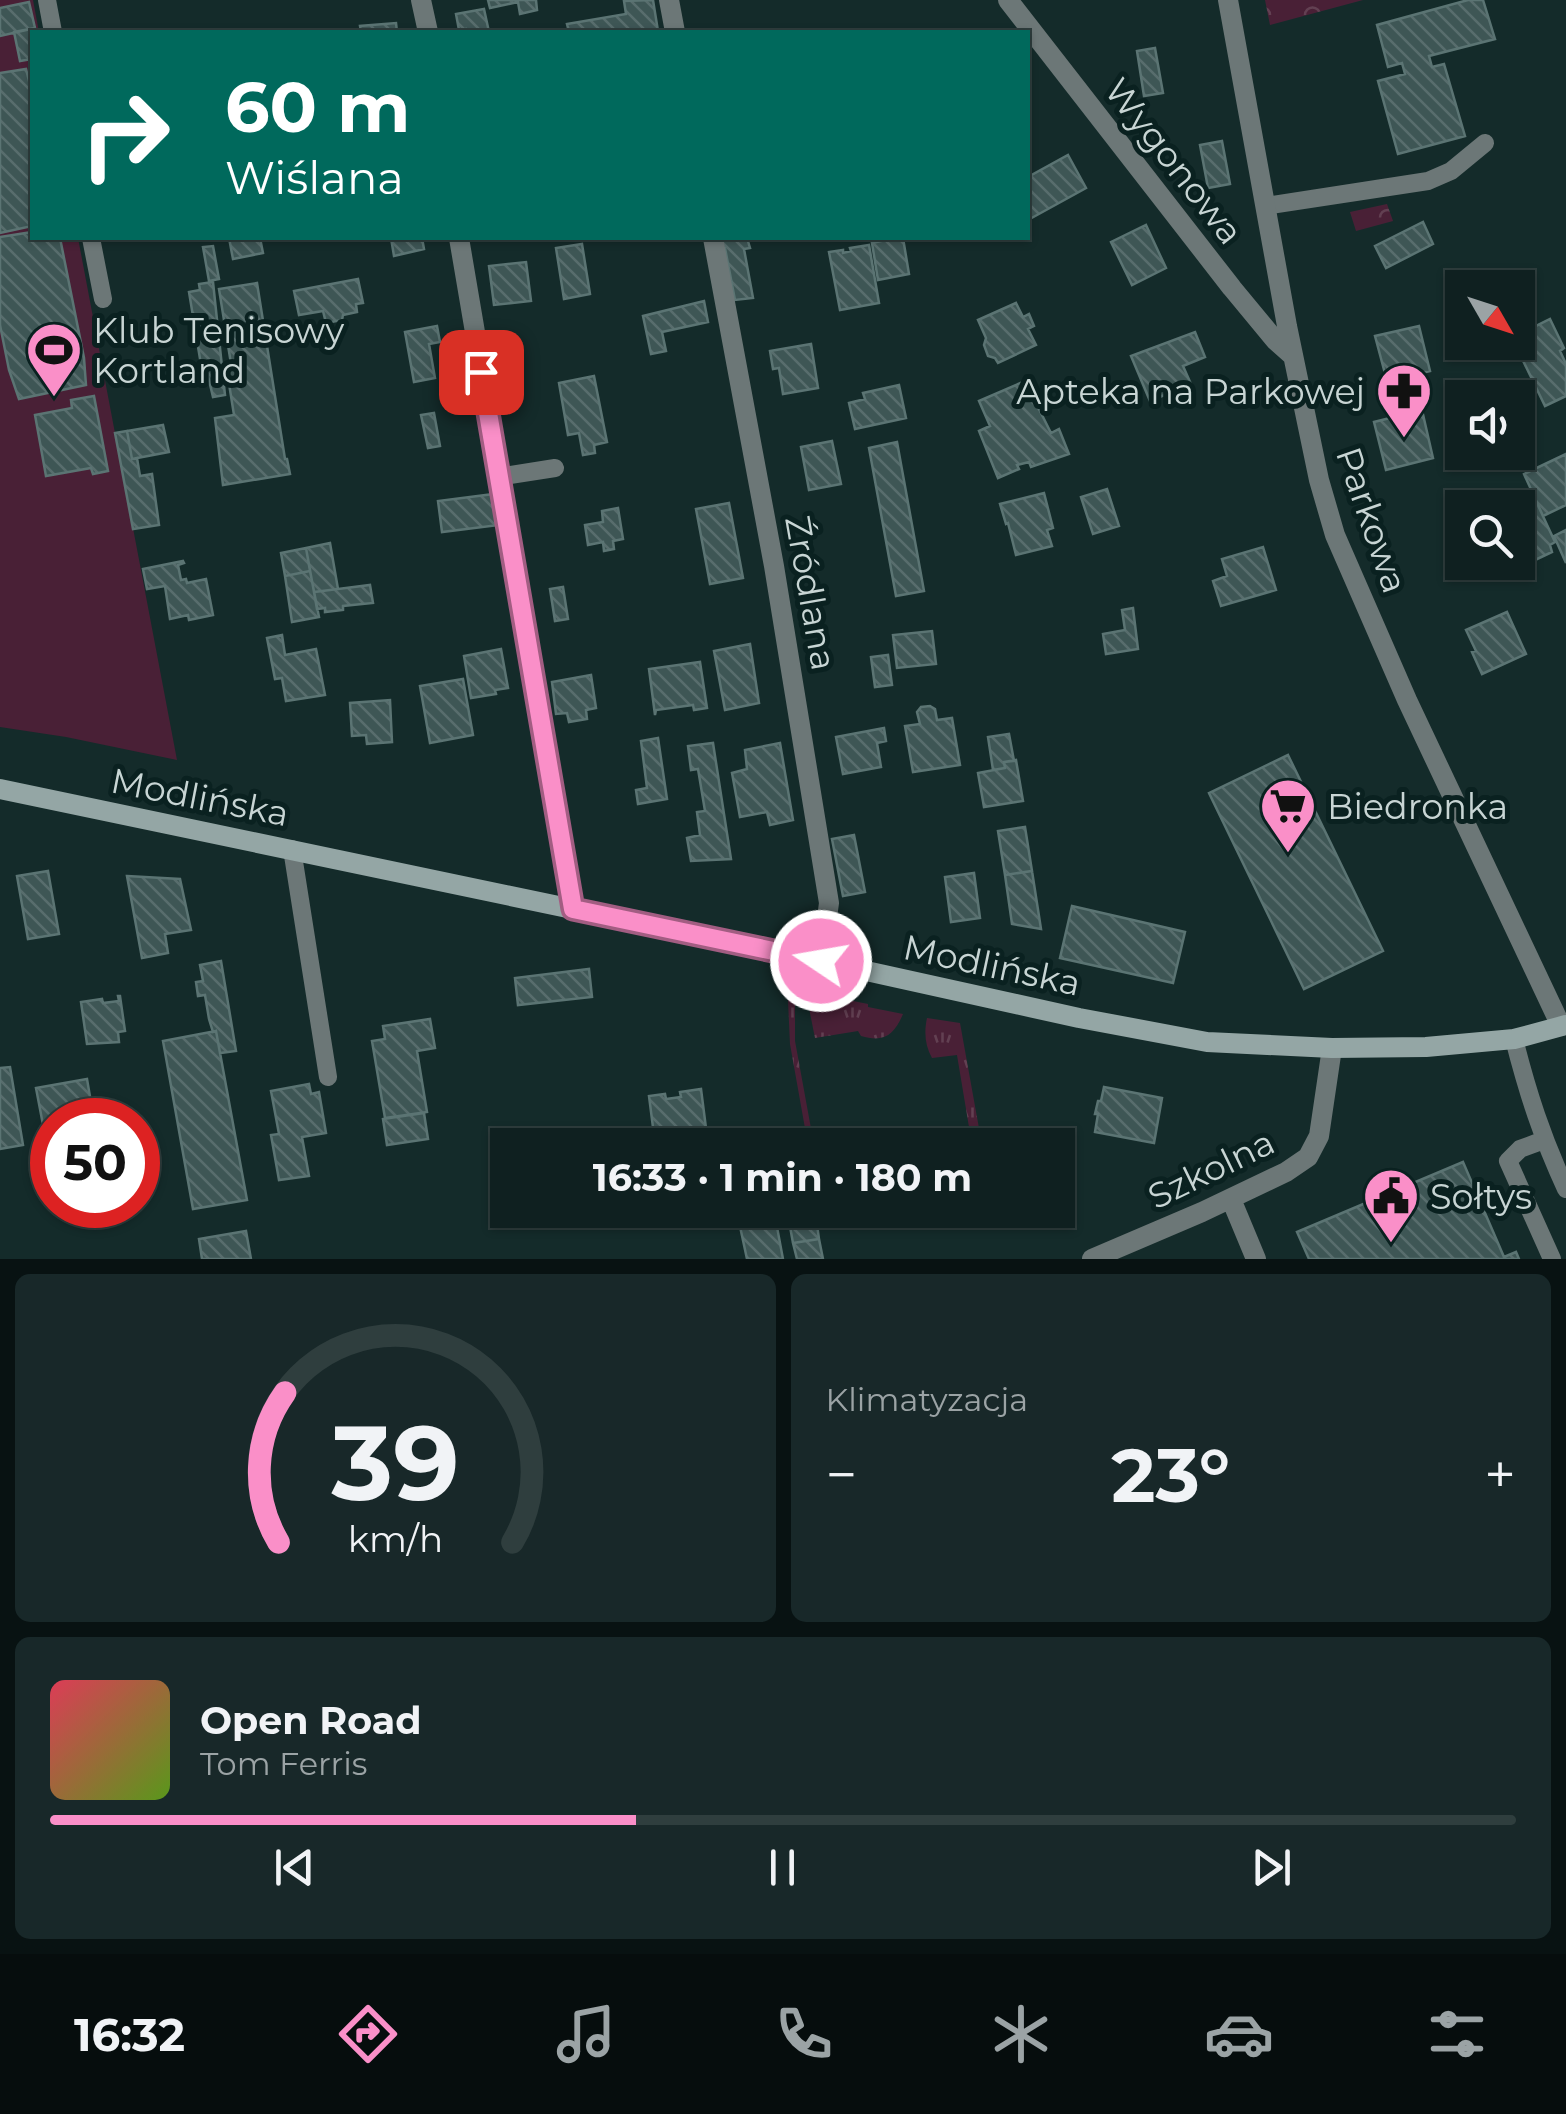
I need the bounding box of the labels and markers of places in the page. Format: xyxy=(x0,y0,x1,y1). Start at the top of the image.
place label: Klub Tenisowy Kortland xyxy=(93,309,344,392)
sports icon: Klub Tenisowy Kortland xyxy=(24,320,84,399)
pin xyxy=(439,330,524,415)
pharmacy icon: Apteka na Parkowej xyxy=(1374,361,1434,440)
place label: Apteka na Parkowej xyxy=(1016,370,1365,413)
supermarket icon: Biedronka xyxy=(1258,776,1318,855)
place label: Biedronka xyxy=(1327,785,1508,828)
public building icon: Sołtys xyxy=(1361,1166,1421,1245)
place label: Sołtys xyxy=(1430,1175,1532,1218)

